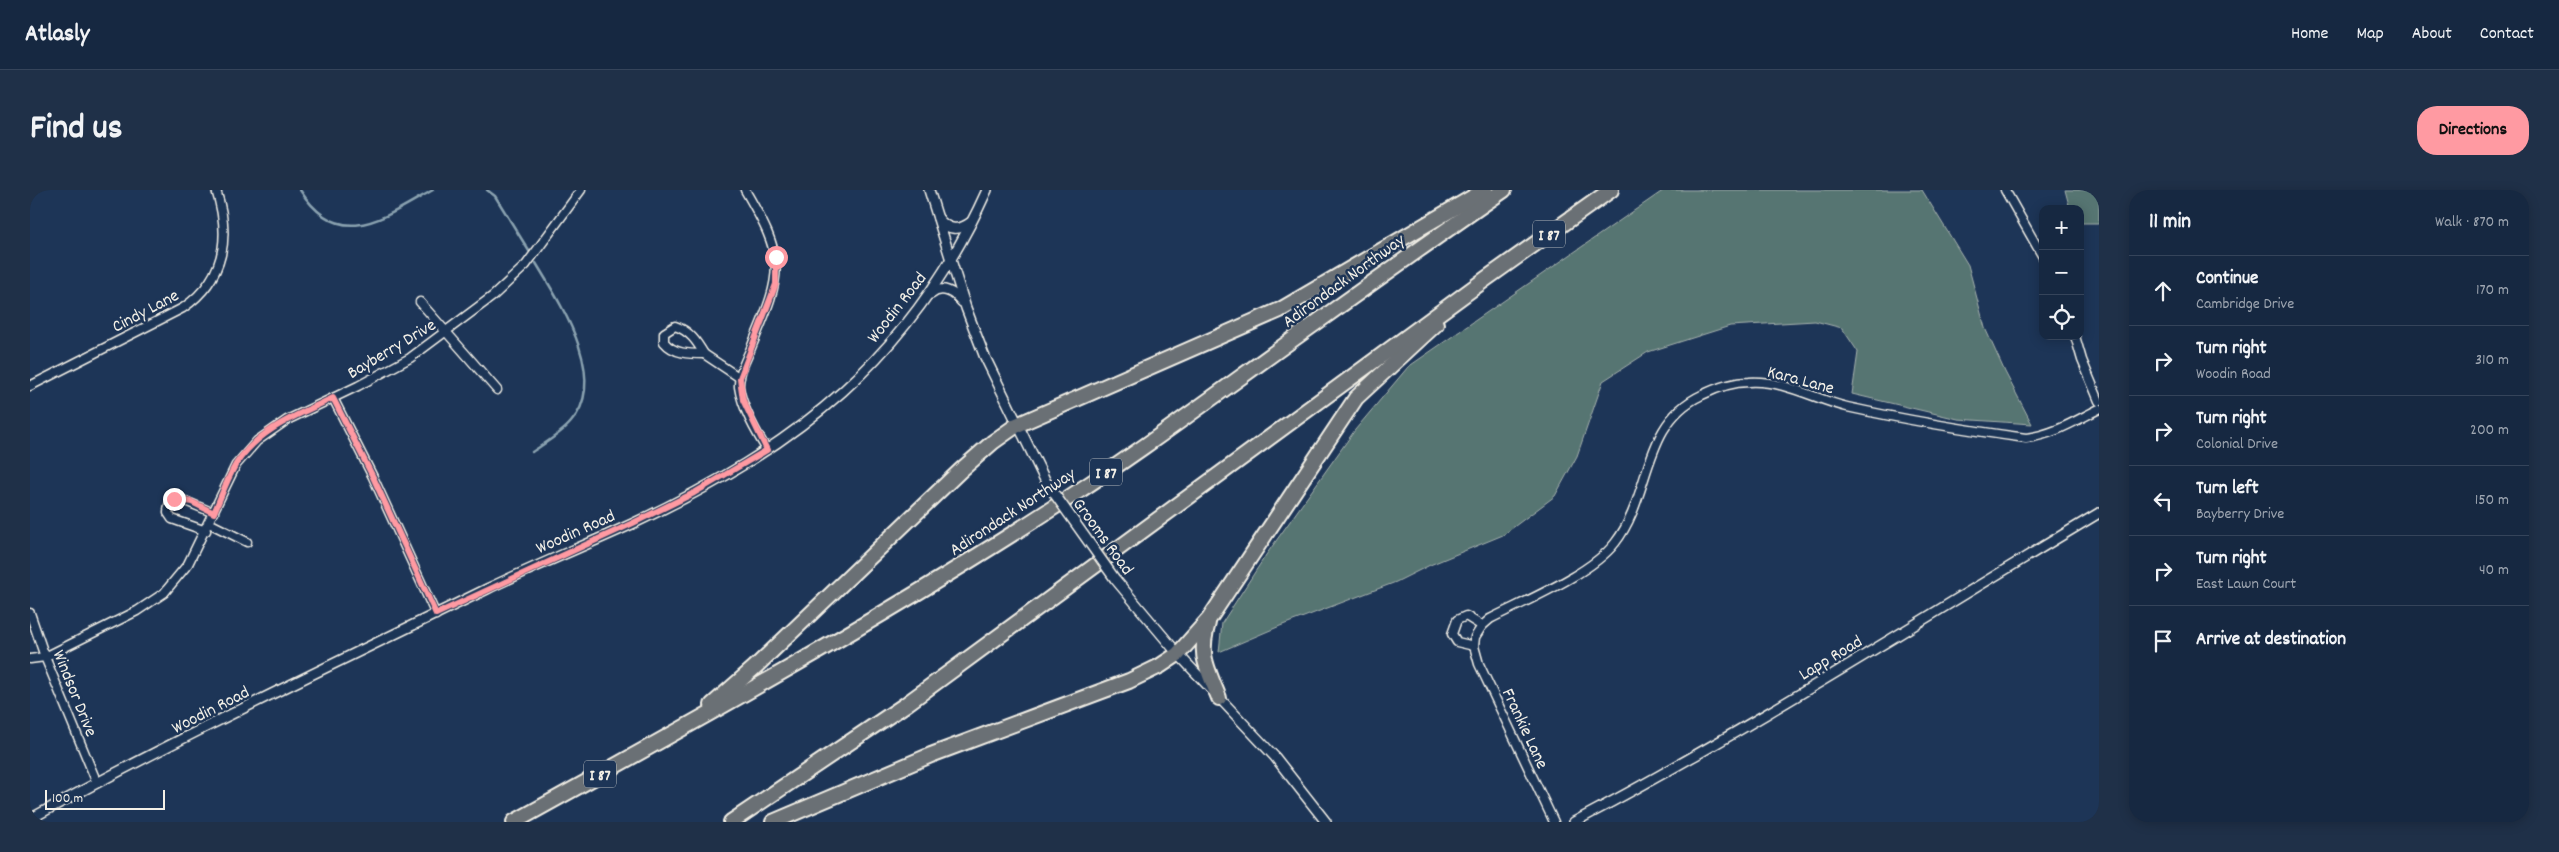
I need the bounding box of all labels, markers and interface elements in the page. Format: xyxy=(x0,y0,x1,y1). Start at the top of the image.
text: Atlasly xyxy=(25,18,89,52)
text: Home xyxy=(2291,22,2328,47)
text: Map xyxy=(2356,22,2384,47)
text: About xyxy=(2412,22,2452,47)
text: Contact xyxy=(2480,22,2534,47)
text: Find us xyxy=(30,105,122,155)
button: Directions xyxy=(2417,106,2529,155)
map controls xyxy=(2039,205,2084,340)
button: + xyxy=(2039,205,2084,250)
text: 11 min xyxy=(2149,208,2191,238)
text: Walk · 870 m xyxy=(2435,211,2509,234)
road number: I 87 xyxy=(1533,221,1565,248)
street label: Adirondack Northway xyxy=(1278,229,1411,335)
route start xyxy=(765,246,788,269)
button: − xyxy=(2039,250,2084,295)
text: Continue xyxy=(2196,266,2258,293)
street label: Woodin Road xyxy=(862,268,934,349)
icon: ahead xyxy=(2149,277,2177,305)
text: 170 m xyxy=(2476,279,2509,302)
street label: Cindy Lane xyxy=(108,284,184,340)
text: Cambridge Drive xyxy=(2196,293,2294,316)
button: locate xyxy=(2039,295,2084,340)
street label: Bayberry Drive xyxy=(343,314,441,386)
text: Turn right xyxy=(2196,336,2267,363)
icon: right xyxy=(2149,347,2177,375)
text: 310 m xyxy=(2475,349,2509,372)
street label: Kara Lane xyxy=(1764,361,1837,402)
text: Woodin Road xyxy=(2196,363,2271,386)
text: Turn right xyxy=(2196,406,2267,433)
icon: right xyxy=(2149,417,2177,445)
text: 200 m xyxy=(2470,419,2509,442)
text: Colonial Drive xyxy=(2196,433,2278,456)
road number: I 87 xyxy=(1090,458,1122,486)
street label: Adirondack Northway xyxy=(945,462,1082,563)
text: Turn left xyxy=(2196,476,2259,503)
icon: left xyxy=(2149,487,2177,515)
route end xyxy=(163,488,186,511)
text: 150 m xyxy=(2475,489,2509,512)
street label: Grooms Road xyxy=(1066,494,1138,581)
text: Bayberry Drive xyxy=(2196,503,2284,526)
street label: Woodin Road xyxy=(532,505,620,562)
text: Turn right xyxy=(2196,546,2267,573)
icon: right xyxy=(2149,557,2177,585)
text: 40 m xyxy=(2479,559,2509,582)
text: East Lawn Court xyxy=(2196,573,2296,596)
icon: arrive xyxy=(2149,627,2177,655)
text: Arrive at destination xyxy=(2196,627,2346,654)
street label: Lapp Road xyxy=(1795,630,1868,688)
street label: Windsor Drive xyxy=(45,647,102,741)
street label: Woodin Road xyxy=(168,681,254,741)
street label: Frankie Lane xyxy=(1494,685,1553,773)
road number: I 87 xyxy=(584,760,616,788)
scale bar xyxy=(45,787,165,810)
text: 100 m xyxy=(52,789,83,809)

